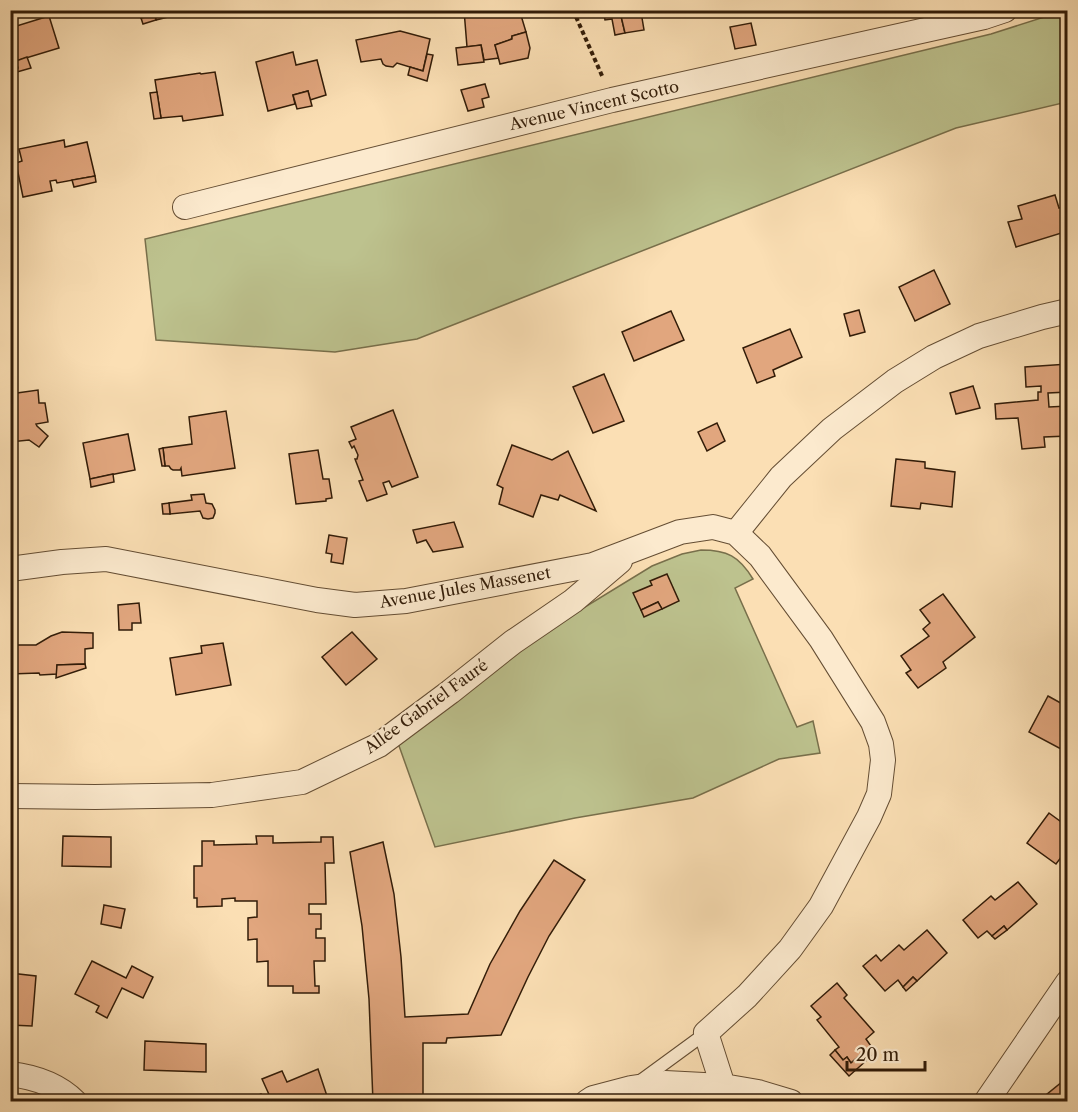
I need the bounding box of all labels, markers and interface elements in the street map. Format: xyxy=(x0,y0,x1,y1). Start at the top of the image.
street label: Avenue Vincent Scotto xyxy=(506,76,681,134)
street label: Avenue Jules Massenet xyxy=(377,562,552,612)
street label: Allée Gabriel Fauré xyxy=(360,654,492,758)
scale bar xyxy=(847,1034,925,1072)
text: 20 m xyxy=(856,1044,900,1066)

